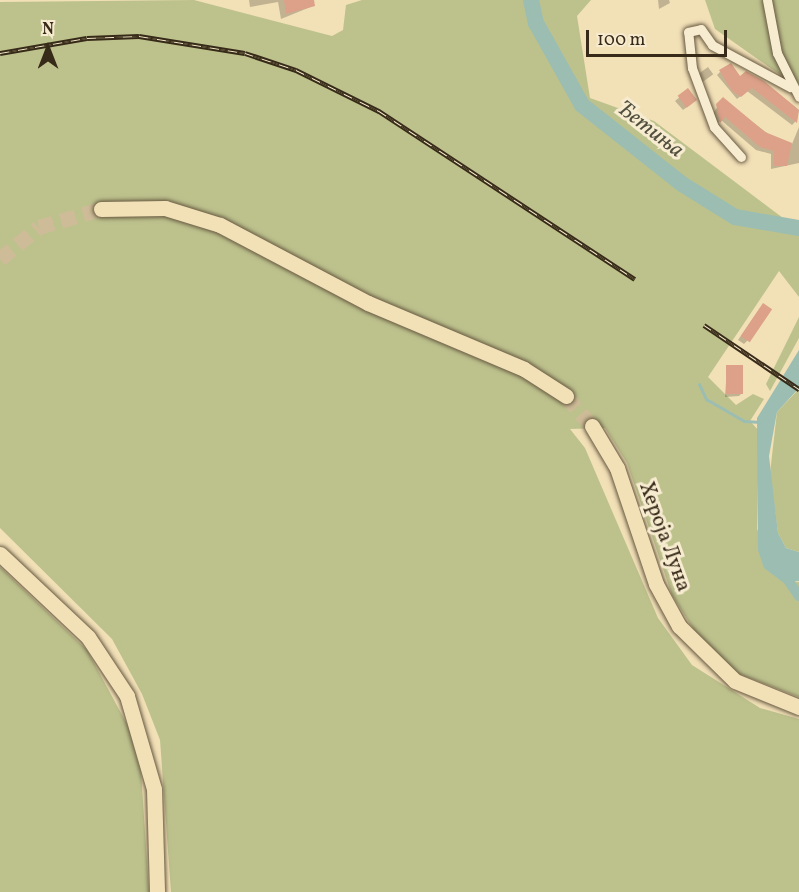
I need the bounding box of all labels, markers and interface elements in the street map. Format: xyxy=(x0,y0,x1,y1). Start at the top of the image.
north arrow xyxy=(18,18,78,78)
scale bar xyxy=(589,18,730,56)
text: N xyxy=(42,19,54,41)
text: 100 m xyxy=(597,28,646,53)
water label: Ђетиња xyxy=(612,96,688,164)
street label: Хероја Луна xyxy=(633,479,695,595)

